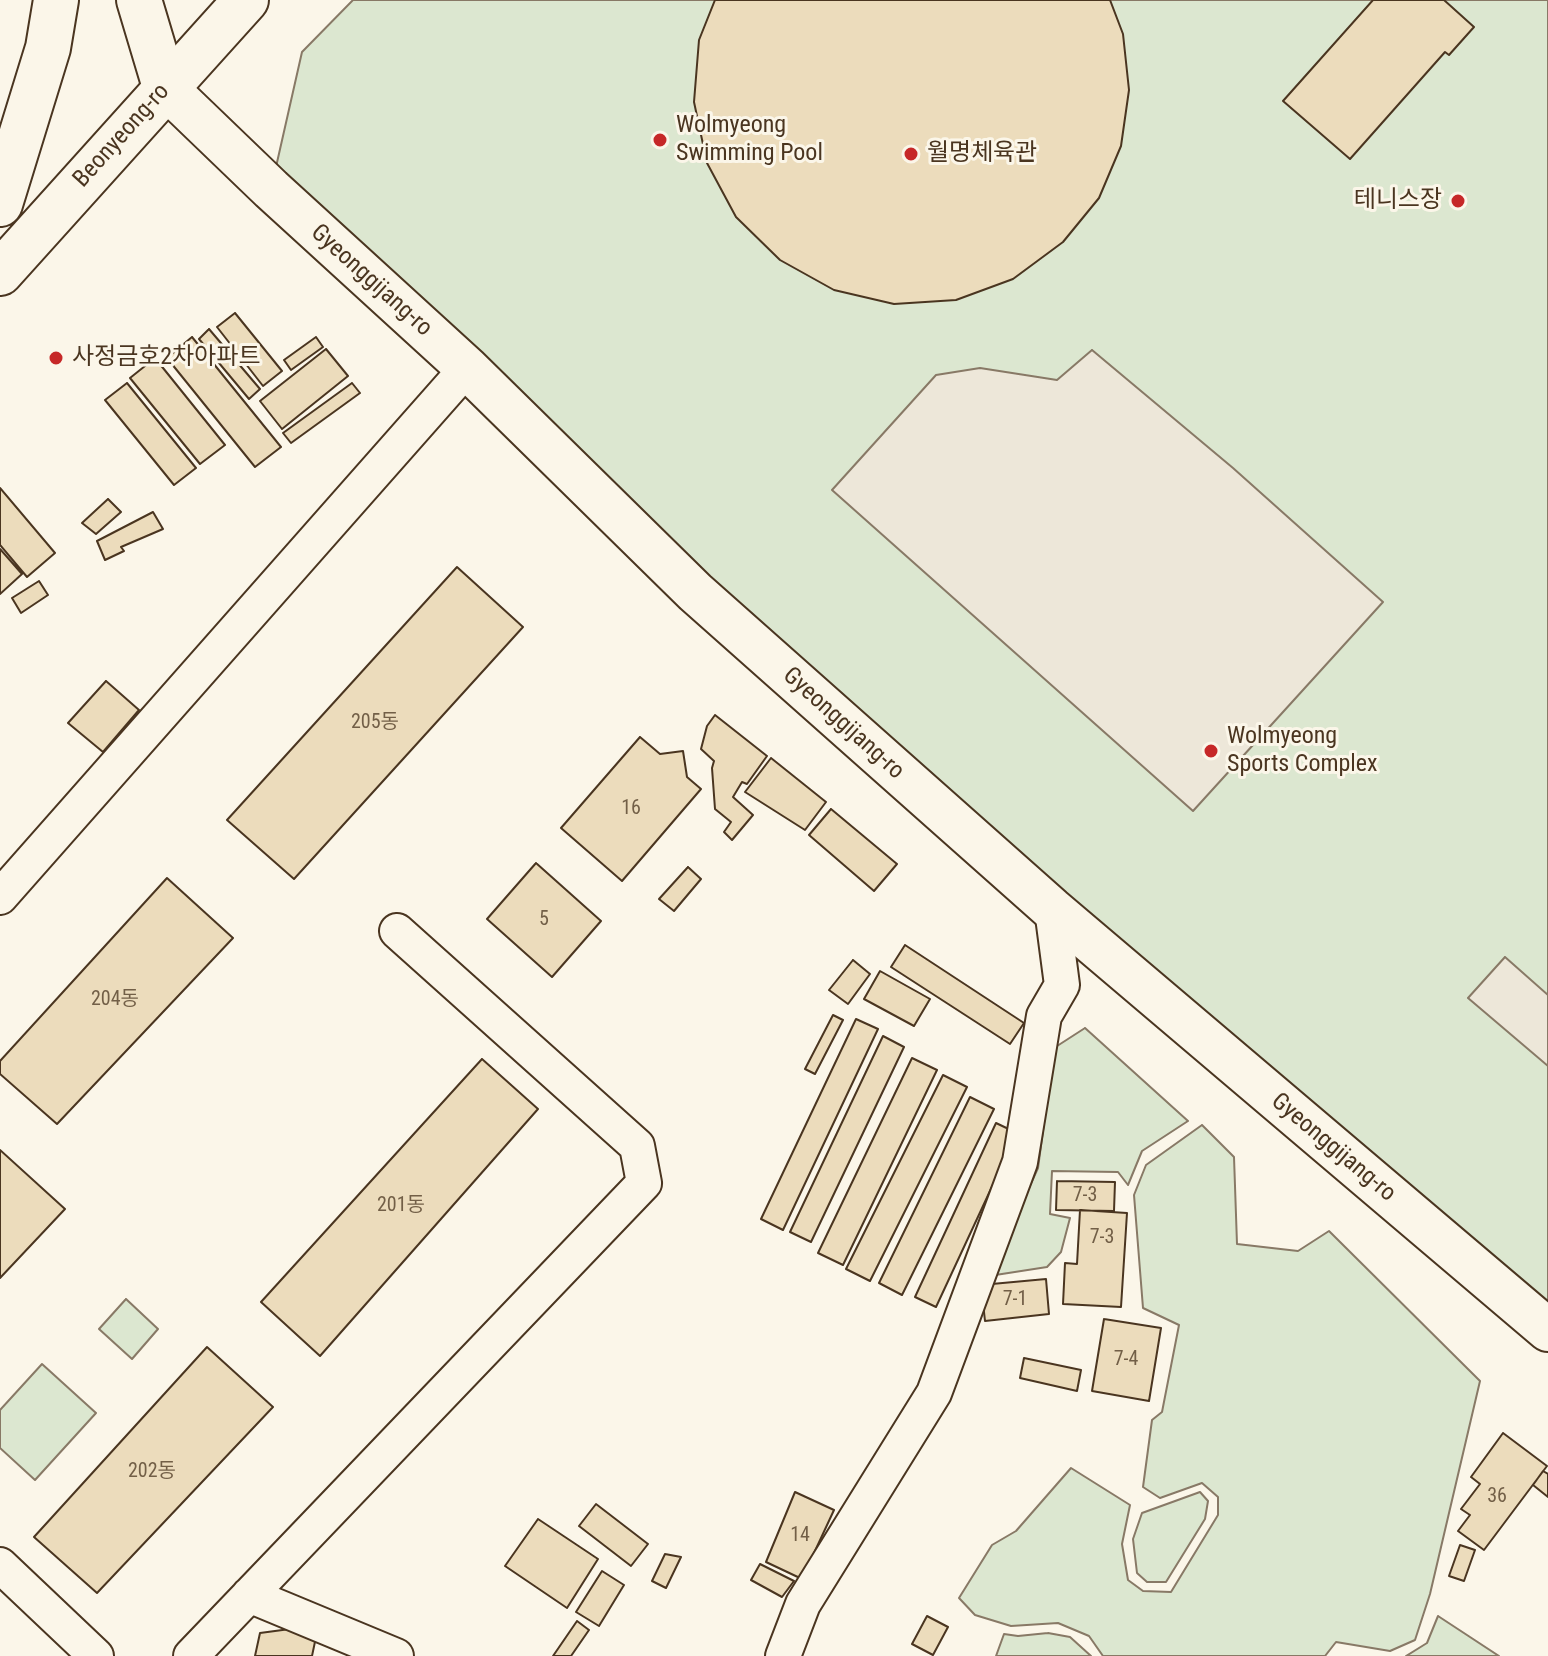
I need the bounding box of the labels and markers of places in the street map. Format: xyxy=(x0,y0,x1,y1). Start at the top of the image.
place label: Wolmyeong Swimming Pool xyxy=(676,112,823,168)
marker: Wolmyeong Swimming Pool xyxy=(651,131,669,149)
place label: 월명체육관 xyxy=(927,140,1037,168)
marker: 월명체육관 xyxy=(902,145,920,163)
place label: 테니스장 xyxy=(1354,187,1442,215)
marker: 테니스장 xyxy=(1449,192,1467,210)
place label: 사정금호2차아파트 xyxy=(72,344,260,372)
marker: 사정금호2차아파트 xyxy=(47,349,65,367)
place label: Wolmyeong Sports Complex xyxy=(1227,723,1378,779)
marker: Wolmyeong Sports Complex xyxy=(1202,742,1220,760)

